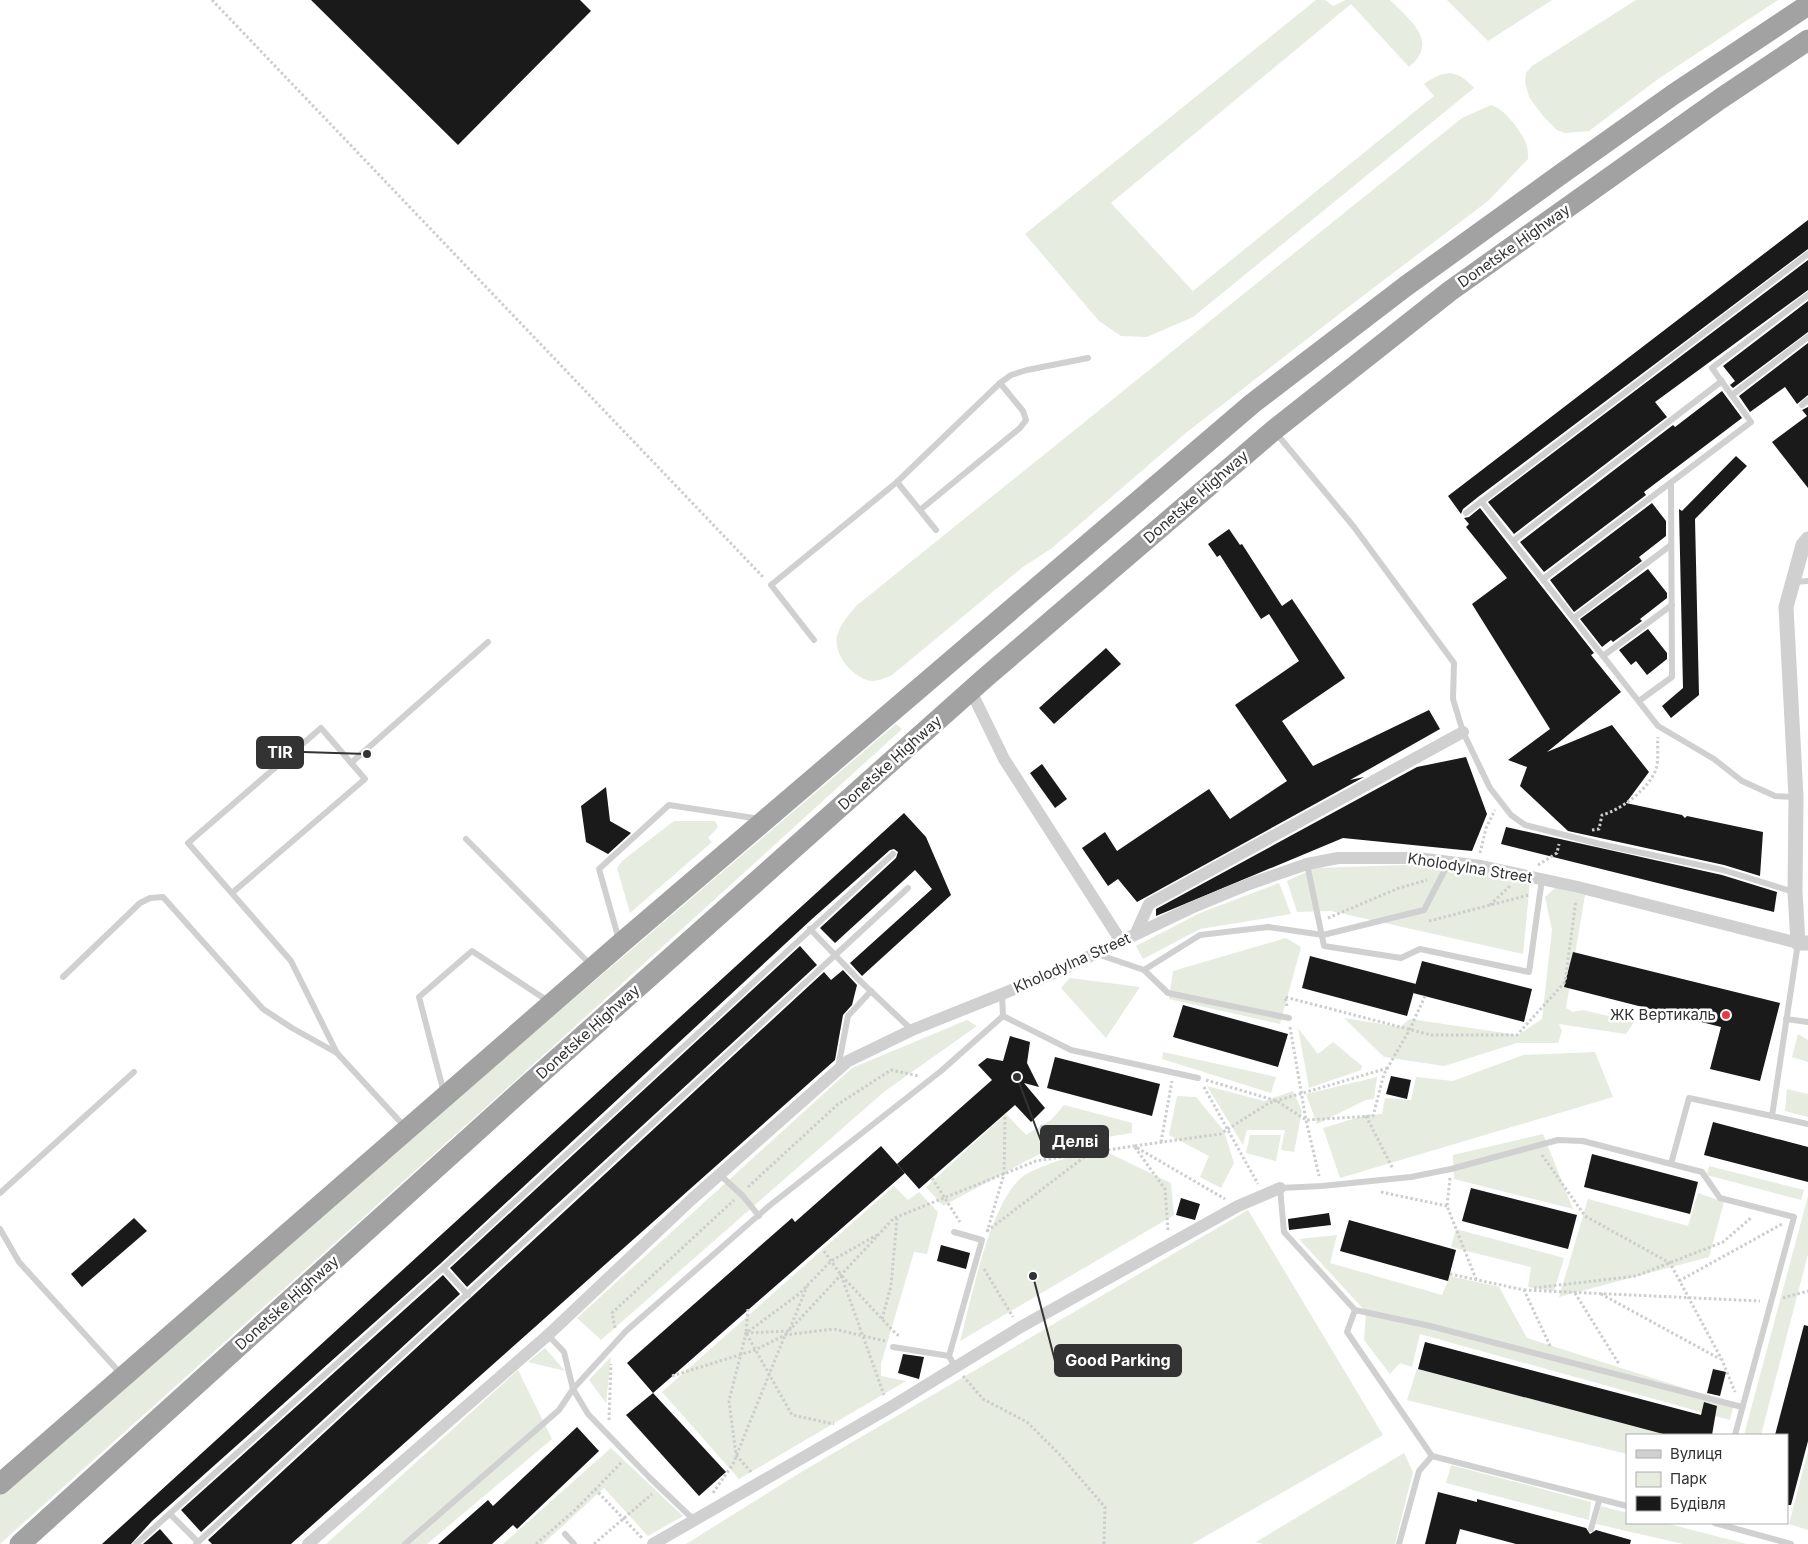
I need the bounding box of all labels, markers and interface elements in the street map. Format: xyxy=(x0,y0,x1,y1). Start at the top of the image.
street label: Donetske Highway xyxy=(1454,199,1574,291)
street label: Donetske Highway xyxy=(1139,446,1252,547)
street label: Donetske Highway xyxy=(834,711,946,814)
callout: TIR xyxy=(257,737,303,768)
text: TIR xyxy=(267,742,293,762)
street label: Kholodylna Street xyxy=(1406,848,1534,887)
street label: Kholodylna Street xyxy=(1010,928,1133,997)
street label: Donetske Highway xyxy=(532,980,644,1083)
place label: ЖК Вертикаль xyxy=(1610,1005,1716,1024)
marker: ЖК Вертикаль xyxy=(1720,1009,1732,1021)
callout: Делві xyxy=(1041,1126,1108,1157)
text: Делві xyxy=(1052,1131,1098,1151)
street label: Donetske Highway xyxy=(231,1251,343,1354)
callout: Good Parking xyxy=(1055,1345,1181,1376)
text: Good Parking xyxy=(1065,1350,1171,1370)
legend xyxy=(1626,1434,1788,1524)
text: Вулиця xyxy=(1670,1444,1722,1463)
text: Парк xyxy=(1670,1469,1707,1488)
text: Будівля xyxy=(1670,1494,1726,1513)

